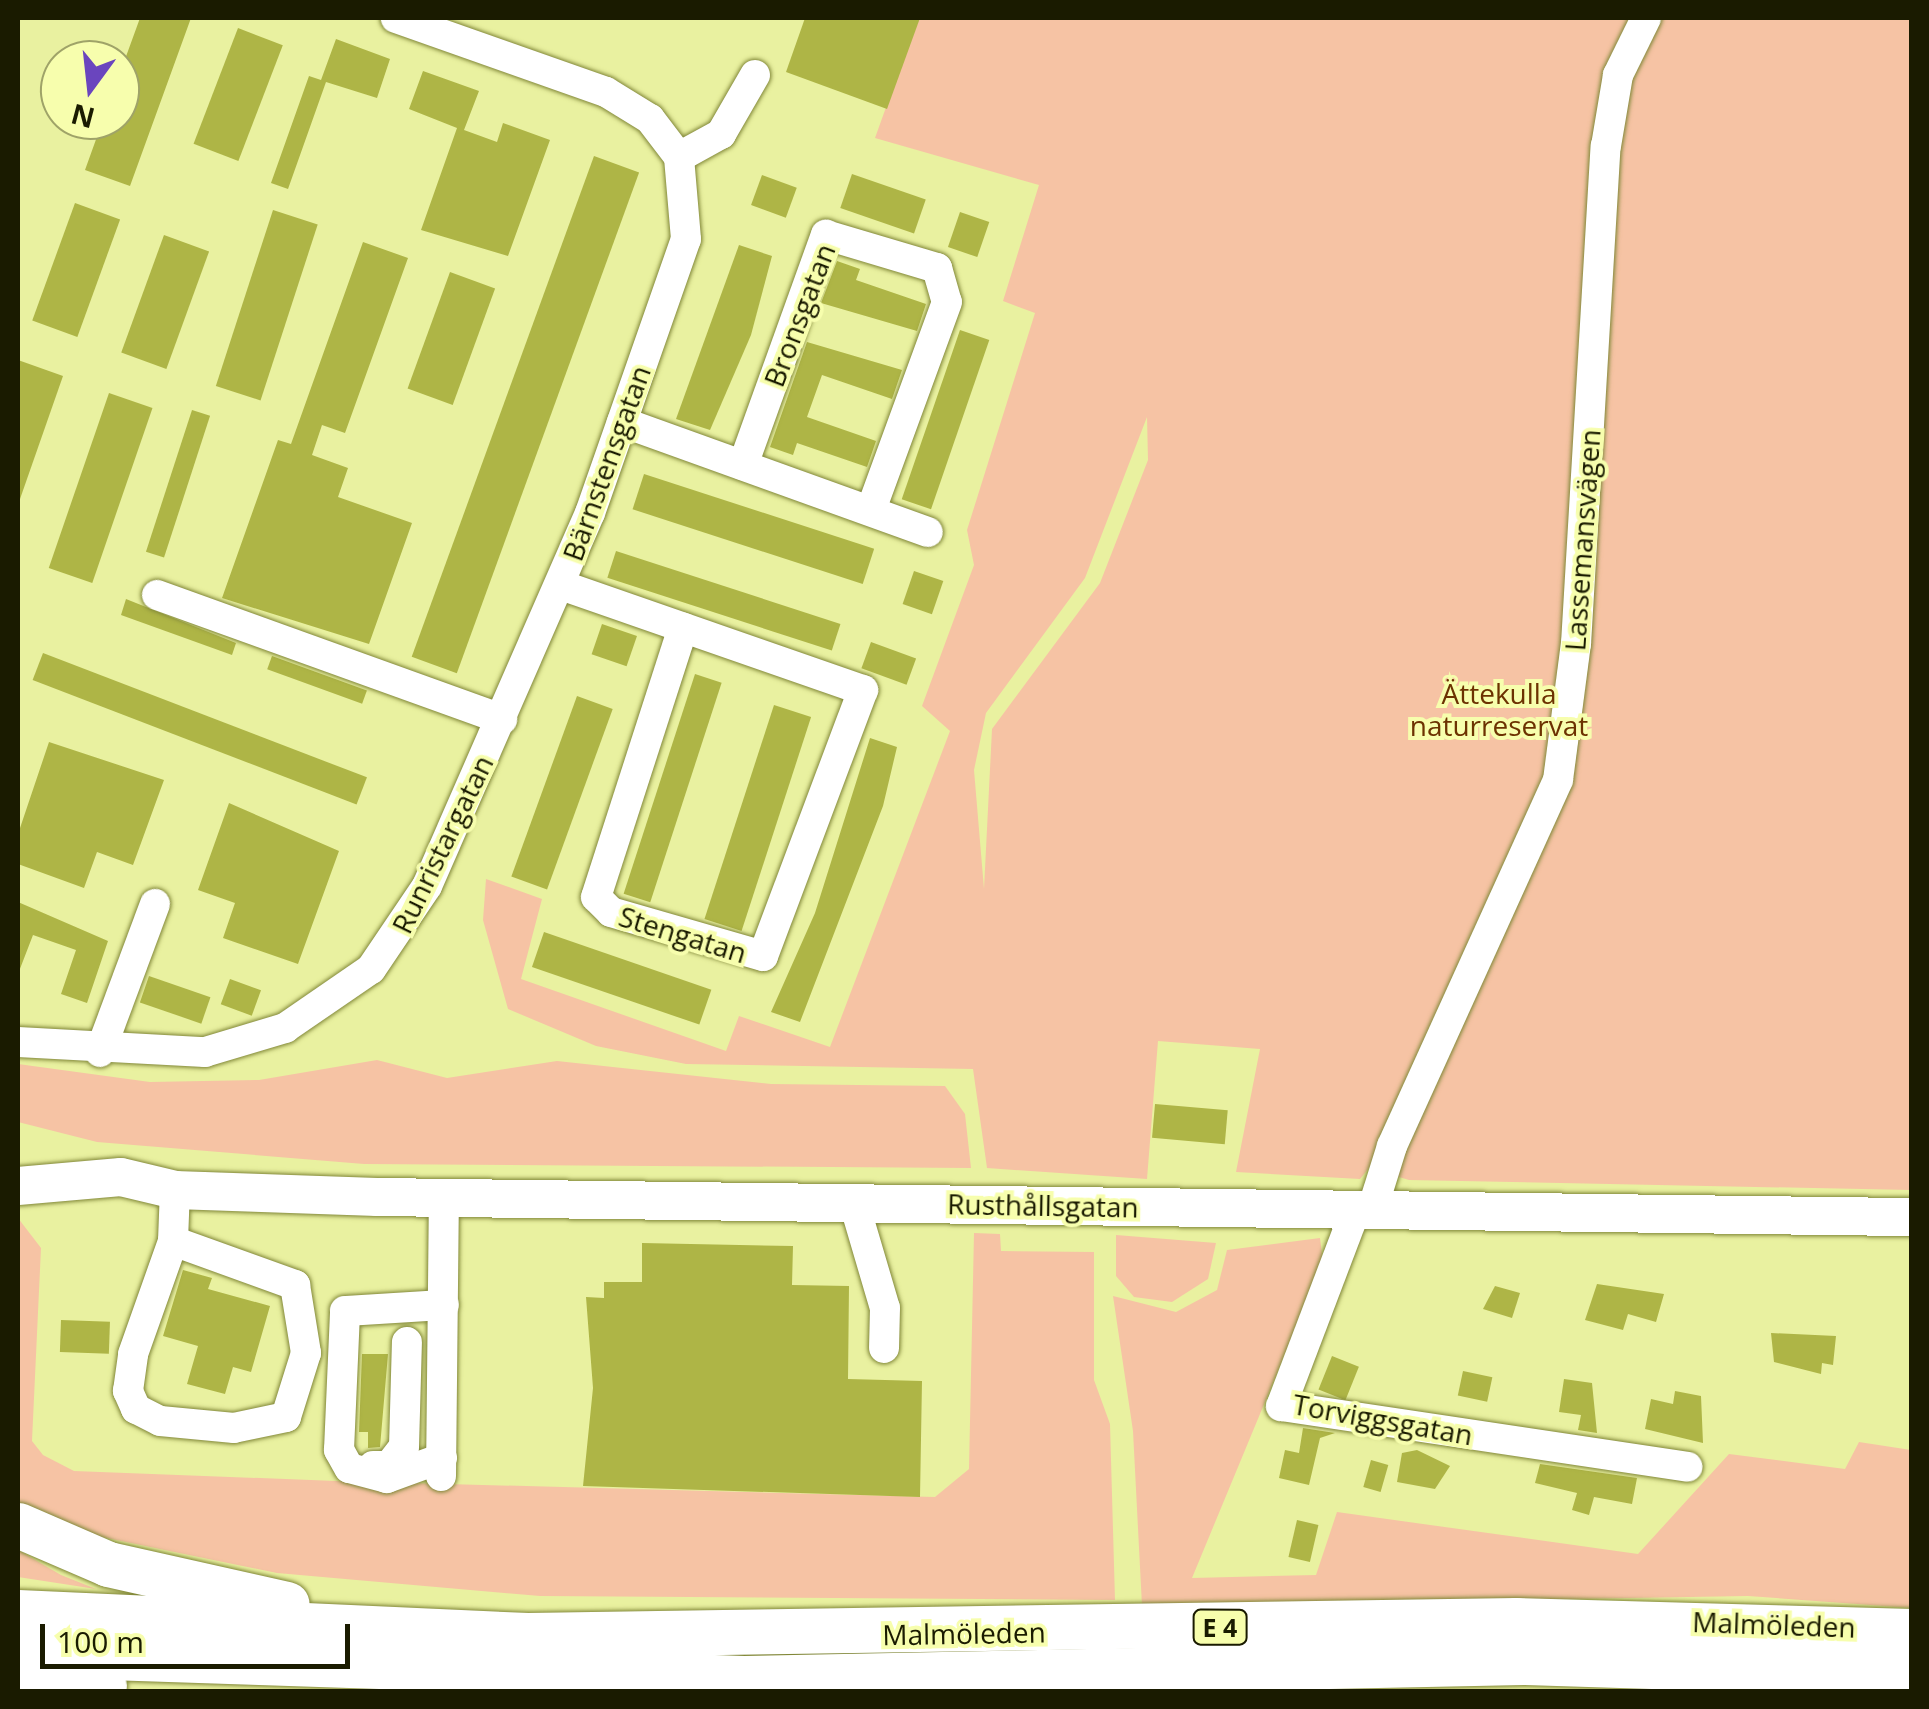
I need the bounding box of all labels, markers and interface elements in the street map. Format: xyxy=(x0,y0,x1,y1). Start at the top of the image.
north arrow xyxy=(40,40,140,140)
text: N xyxy=(67,96,99,138)
street label: Bronsgatan xyxy=(756,239,842,391)
street label: Bärnstensgatan xyxy=(555,361,657,565)
street label: Lassemansvägen xyxy=(1557,428,1607,652)
park label: Ättekulla naturreservat xyxy=(1410,676,1588,742)
street label: Runristargatan xyxy=(384,749,500,939)
street label: Stengatan xyxy=(615,899,751,969)
street label: Rusthållsgatan xyxy=(947,1187,1139,1223)
street label: Torviggsgatan xyxy=(1290,1387,1476,1451)
scale bar xyxy=(45,1604,355,1666)
street label: Malmöleden xyxy=(1692,1604,1856,1644)
road number: E 4 xyxy=(1192,1607,1248,1647)
street label: Malmöleden xyxy=(882,1615,1046,1651)
text: 100 m xyxy=(57,1621,144,1662)

